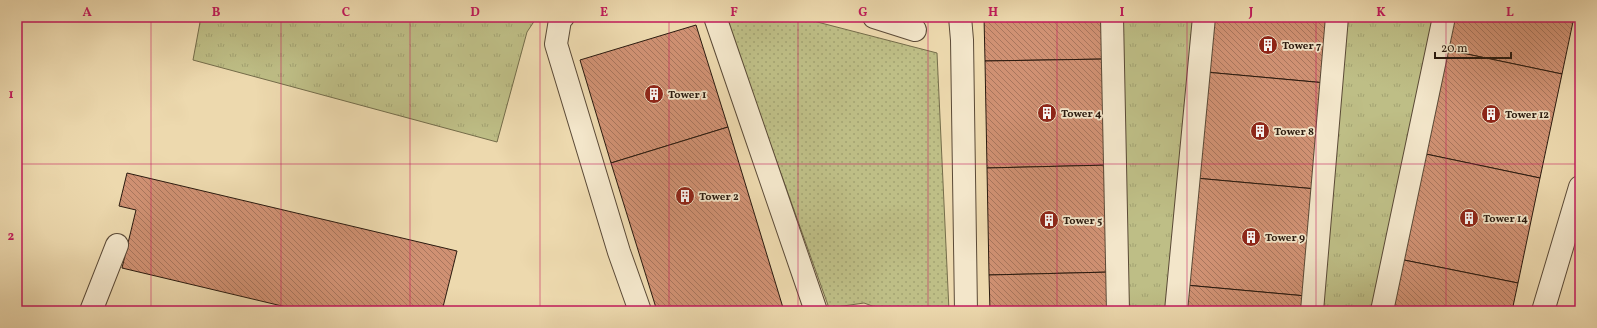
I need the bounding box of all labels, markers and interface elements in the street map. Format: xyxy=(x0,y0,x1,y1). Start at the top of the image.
text: A xyxy=(82,4,92,22)
text: B xyxy=(212,4,221,22)
text: C xyxy=(342,4,350,22)
text: D xyxy=(470,4,480,22)
text: E xyxy=(600,4,608,22)
text: F xyxy=(730,4,738,22)
text: G xyxy=(858,4,868,22)
text: H xyxy=(988,4,998,22)
text: I xyxy=(1120,4,1125,22)
text: J xyxy=(1248,4,1254,22)
text: K xyxy=(1376,4,1386,22)
text: L xyxy=(1506,4,1514,22)
building icon: Tower 7 xyxy=(1257,34,1279,56)
scale bar xyxy=(1435,34,1511,60)
place label: Tower 7 xyxy=(1282,39,1321,54)
text: 20 m xyxy=(1441,41,1468,57)
building icon: Tower 1 xyxy=(643,83,665,105)
text: 1 xyxy=(8,86,14,104)
place label: Tower 1 xyxy=(668,88,706,103)
building icon: Tower 4 xyxy=(1036,102,1058,124)
building icon: Tower 12 xyxy=(1480,103,1502,125)
place label: Tower 4 xyxy=(1061,107,1102,122)
place label: Tower 12 xyxy=(1505,108,1549,123)
building icon: Tower 8 xyxy=(1249,120,1271,142)
place label: Tower 8 xyxy=(1274,125,1314,140)
building icon: Tower 2 xyxy=(674,185,696,207)
place label: Tower 2 xyxy=(699,190,739,205)
building icon: Tower 14 xyxy=(1458,207,1480,229)
building icon: Tower 5 xyxy=(1038,209,1060,231)
place label: Tower 14 xyxy=(1483,212,1528,227)
place label: Tower 5 xyxy=(1063,214,1102,229)
building icon: Tower 9 xyxy=(1240,226,1262,248)
text: 2 xyxy=(8,228,15,246)
place label: Tower 9 xyxy=(1265,231,1305,246)

